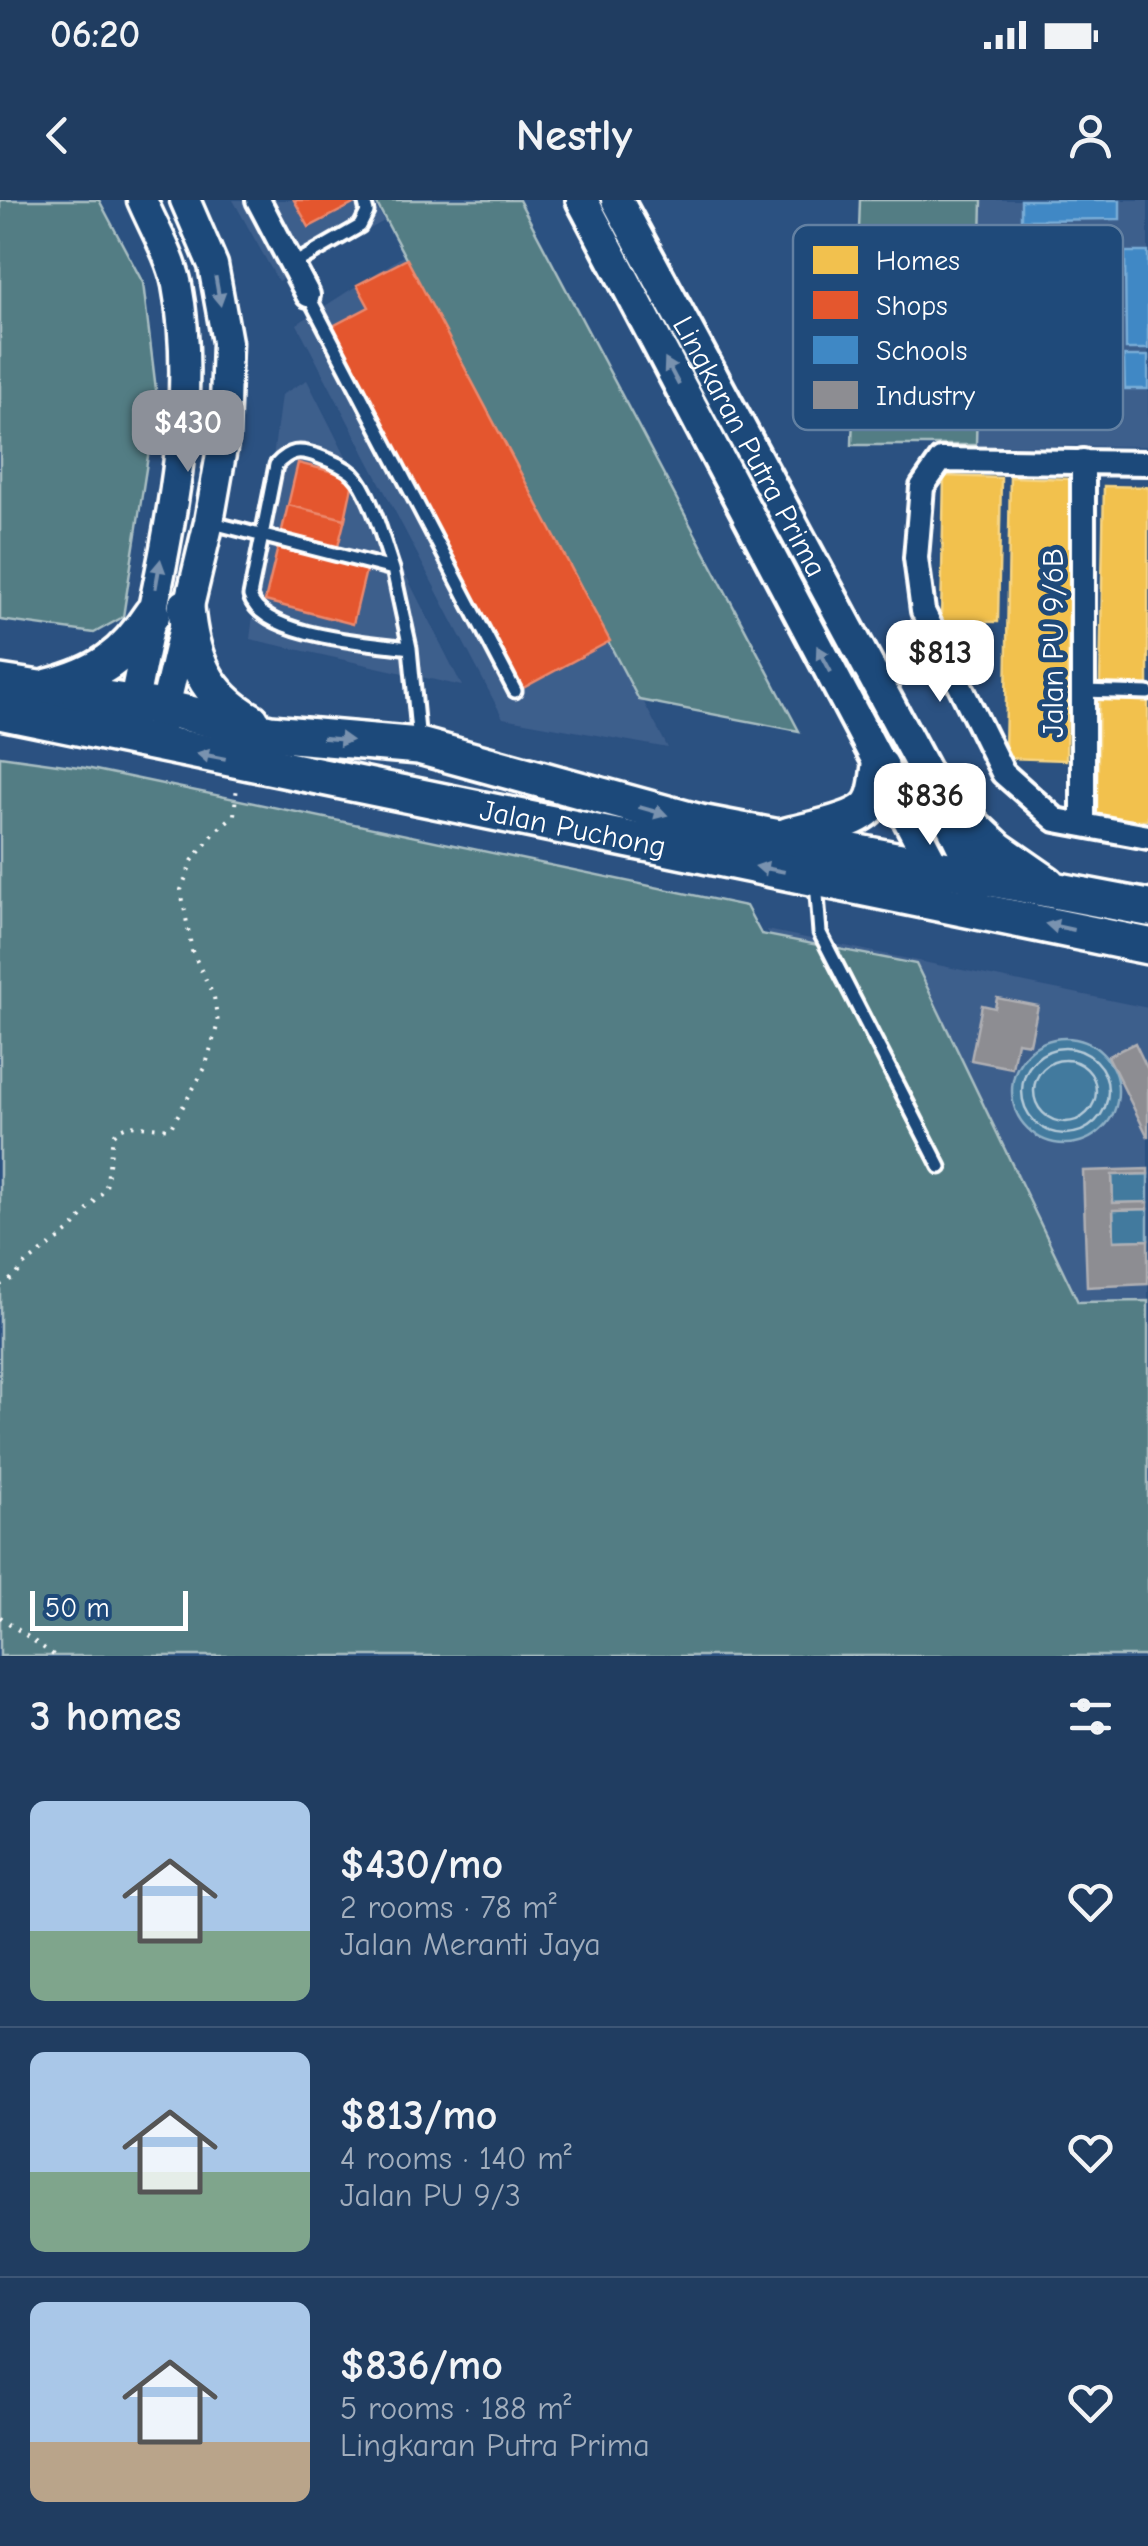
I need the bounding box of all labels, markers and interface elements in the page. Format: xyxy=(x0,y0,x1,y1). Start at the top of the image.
text: 06:20 xyxy=(50,13,140,57)
icon: back xyxy=(30,108,85,163)
icon: person xyxy=(1063,108,1118,163)
text: Nestly xyxy=(516,109,632,161)
legend xyxy=(793,225,1123,430)
text: Homes xyxy=(876,245,960,277)
one-way arrow xyxy=(210,276,226,307)
text: Shops xyxy=(876,290,948,322)
street label: Lingkaran Putra Prima xyxy=(665,311,834,583)
text: Schools xyxy=(876,335,967,367)
one-way arrow xyxy=(664,357,681,386)
text: Industry xyxy=(876,380,975,412)
pin: $430 xyxy=(129,390,247,475)
text: $430 xyxy=(154,404,222,441)
street label: Jalan PU 9/6B xyxy=(1036,548,1071,738)
one-way arrow xyxy=(151,558,167,589)
pin: $813 xyxy=(881,620,999,705)
text: $813 xyxy=(908,634,972,671)
one-way arrow xyxy=(816,645,833,674)
one-way arrow xyxy=(322,731,354,747)
one-way arrow xyxy=(195,747,226,763)
pin: $836 xyxy=(871,763,989,848)
text: $836 xyxy=(896,777,964,814)
street label: Jalan Puchong xyxy=(477,793,669,865)
one-way arrow xyxy=(638,803,669,819)
one-way arrow xyxy=(753,861,785,876)
one-way arrow xyxy=(1044,919,1075,934)
scale bar xyxy=(30,1586,188,1630)
text: 50 m xyxy=(45,1592,110,1624)
icon: filters xyxy=(1063,1689,1118,1744)
text: 3 homes xyxy=(30,1692,181,1741)
text: $430/mo xyxy=(340,1840,503,1889)
icon: home xyxy=(110,1841,230,1961)
icon: heart xyxy=(1063,1874,1118,1929)
text: 2 rooms · 78 m² xyxy=(340,1889,557,1926)
text: Jalan Meranti Jaya xyxy=(340,1926,601,1963)
text: $813/mo xyxy=(340,2091,498,2140)
icon: home xyxy=(110,2092,230,2212)
icon: heart xyxy=(1063,2125,1118,2180)
text: 4 rooms · 140 m² xyxy=(340,2140,572,2177)
text: Jalan PU 9/3 xyxy=(340,2177,521,2214)
text: $836/mo xyxy=(340,2341,503,2390)
icon: home xyxy=(110,2342,230,2462)
icon: heart xyxy=(1063,2375,1118,2430)
text: 5 rooms · 188 m² xyxy=(340,2390,572,2427)
text: Lingkaran Putra Prima xyxy=(340,2427,650,2464)

